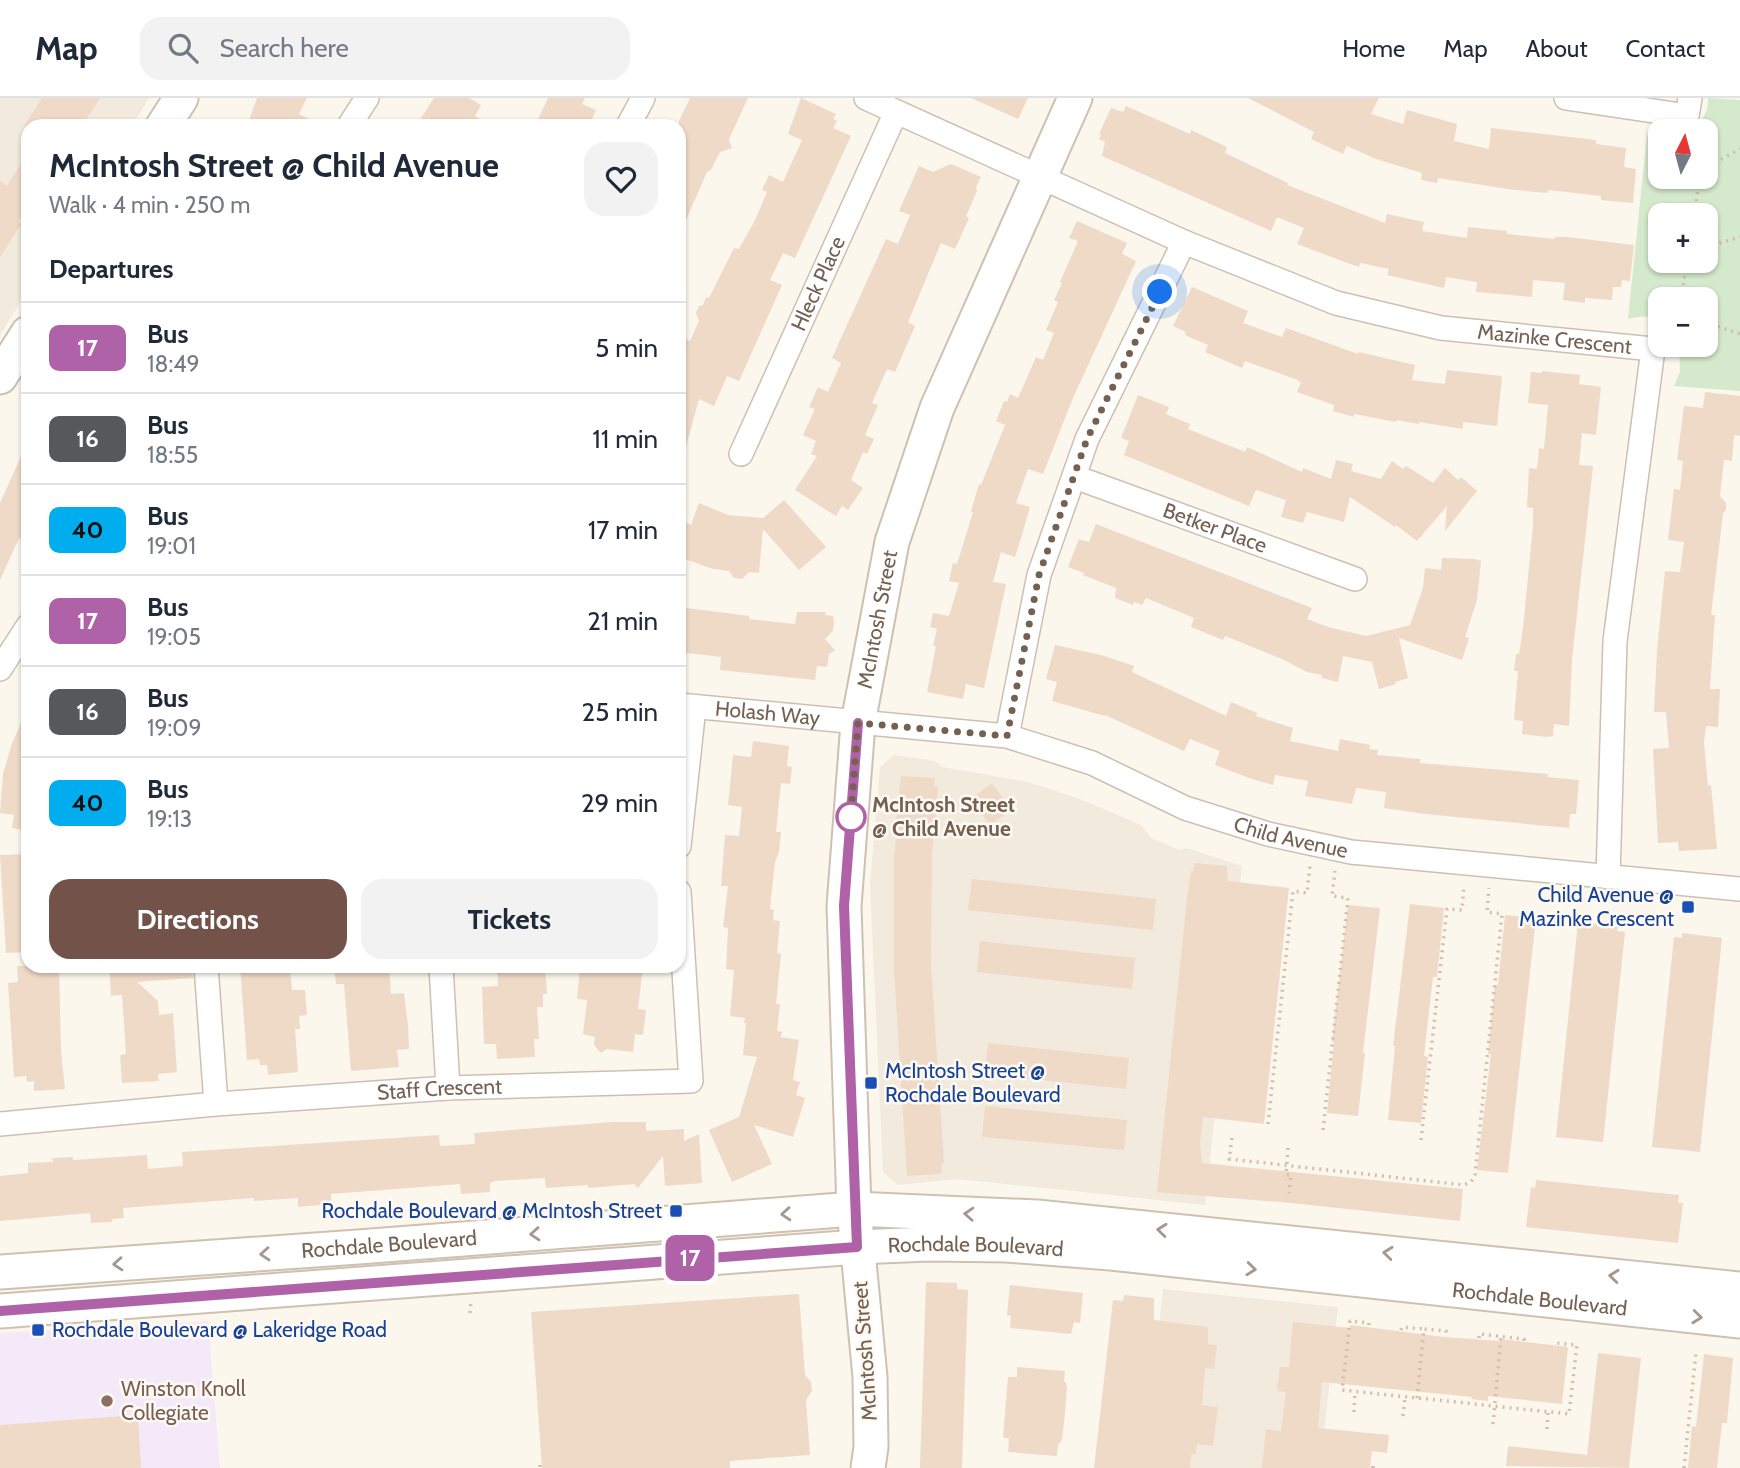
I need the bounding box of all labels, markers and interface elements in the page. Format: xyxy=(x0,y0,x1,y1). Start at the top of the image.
search box xyxy=(140,17,630,80)
text: Map xyxy=(35,28,98,68)
icon: search xyxy=(164,29,202,67)
text: Search here xyxy=(220,32,349,64)
text: Home xyxy=(1342,34,1405,63)
text: Map xyxy=(1443,34,1488,63)
text: About xyxy=(1526,34,1588,63)
text: Contact xyxy=(1626,34,1705,63)
north arrow xyxy=(1648,119,1718,189)
map controls xyxy=(1648,119,1718,357)
button: heart xyxy=(584,142,658,216)
text: McIntosh Street @ Child Avenue xyxy=(49,145,499,185)
text: Walk · 4 min · 250 m xyxy=(49,191,251,219)
button: + xyxy=(1648,203,1718,273)
street label: Hleck Place xyxy=(785,232,850,335)
text: Departures xyxy=(49,253,173,285)
your location xyxy=(1142,274,1177,309)
button: − xyxy=(1648,287,1718,357)
text: Bus xyxy=(147,318,188,350)
street label: Mazinke Crescent xyxy=(1476,319,1633,359)
text: 5 min xyxy=(595,332,658,364)
text: 17 xyxy=(77,333,98,362)
text: 18:49 xyxy=(147,350,200,378)
text: Bus xyxy=(147,409,188,441)
text: 11 min xyxy=(592,423,658,455)
text: 16 xyxy=(76,424,99,453)
text: 18:55 xyxy=(147,441,198,469)
street label: Betker Place xyxy=(1160,497,1271,558)
text: Bus xyxy=(147,500,188,532)
text: 17 min xyxy=(588,514,658,546)
text: 40 xyxy=(72,515,103,544)
text: 19:01 xyxy=(147,532,196,560)
street label: McIntosh Street xyxy=(852,548,902,691)
text: Bus xyxy=(147,591,188,623)
text: 21 min xyxy=(587,605,658,637)
text: 17 xyxy=(77,606,98,635)
text: 19:05 xyxy=(147,623,201,651)
text: Bus xyxy=(147,682,188,714)
street label: Holash Way xyxy=(714,695,822,730)
text: 25 min xyxy=(582,696,658,728)
text: 16 xyxy=(76,697,99,726)
text: 19:09 xyxy=(147,714,201,742)
text: Bus xyxy=(147,773,188,805)
text: 29 min xyxy=(581,787,658,819)
text: 40 xyxy=(72,788,103,817)
place label: McIntosh Street @ Child Avenue xyxy=(872,792,1015,841)
marker: McIntosh Street @ Child Avenue xyxy=(836,802,866,832)
text: 19:13 xyxy=(147,805,192,833)
street label: Child Avenue xyxy=(1231,811,1351,863)
button: Directions xyxy=(49,879,347,959)
button: Tickets xyxy=(361,879,658,959)
place label: Child Avenue @ Mazinke Crescent xyxy=(1519,882,1674,931)
marker: Child Avenue @ Mazinke Crescent xyxy=(1680,899,1696,915)
place label: McIntosh Street @ Rochdale Boulevard xyxy=(885,1058,1061,1107)
street label: Staff Crescent xyxy=(376,1073,502,1105)
marker: McIntosh Street @ Rochdale Boulevard xyxy=(863,1075,879,1091)
place label: Rochdale Boulevard @ McIntosh Street xyxy=(321,1198,662,1223)
marker: Rochdale Boulevard @ McIntosh Street xyxy=(668,1203,684,1219)
one-way arrow xyxy=(780,1206,791,1221)
one-way arrow xyxy=(963,1207,974,1222)
one-way arrow xyxy=(1156,1223,1167,1238)
street label: Rochdale Boulevard xyxy=(300,1225,478,1263)
one-way arrow xyxy=(529,1226,540,1241)
street label: Rochdale Boulevard xyxy=(887,1231,1064,1261)
line badge: 17 xyxy=(658,1235,722,1281)
text: 17 xyxy=(679,1243,701,1272)
one-way arrow xyxy=(260,1246,271,1261)
one-way arrow xyxy=(1382,1246,1394,1261)
one-way arrow xyxy=(112,1256,123,1271)
one-way arrow xyxy=(1246,1261,1257,1276)
one-way arrow xyxy=(1608,1269,1620,1284)
street label: Rochdale Boulevard xyxy=(1451,1277,1629,1321)
street label: McIntosh Street xyxy=(847,1280,882,1422)
one-way arrow xyxy=(1691,1309,1703,1324)
place label: Rochdale Boulevard @ Lakeridge Road xyxy=(52,1317,387,1342)
marker: Rochdale Boulevard @ Lakeridge Road xyxy=(30,1322,46,1338)
place label: Winston Knoll Collegiate xyxy=(121,1376,246,1425)
marker: Winston Knoll Collegiate xyxy=(99,1393,115,1409)

